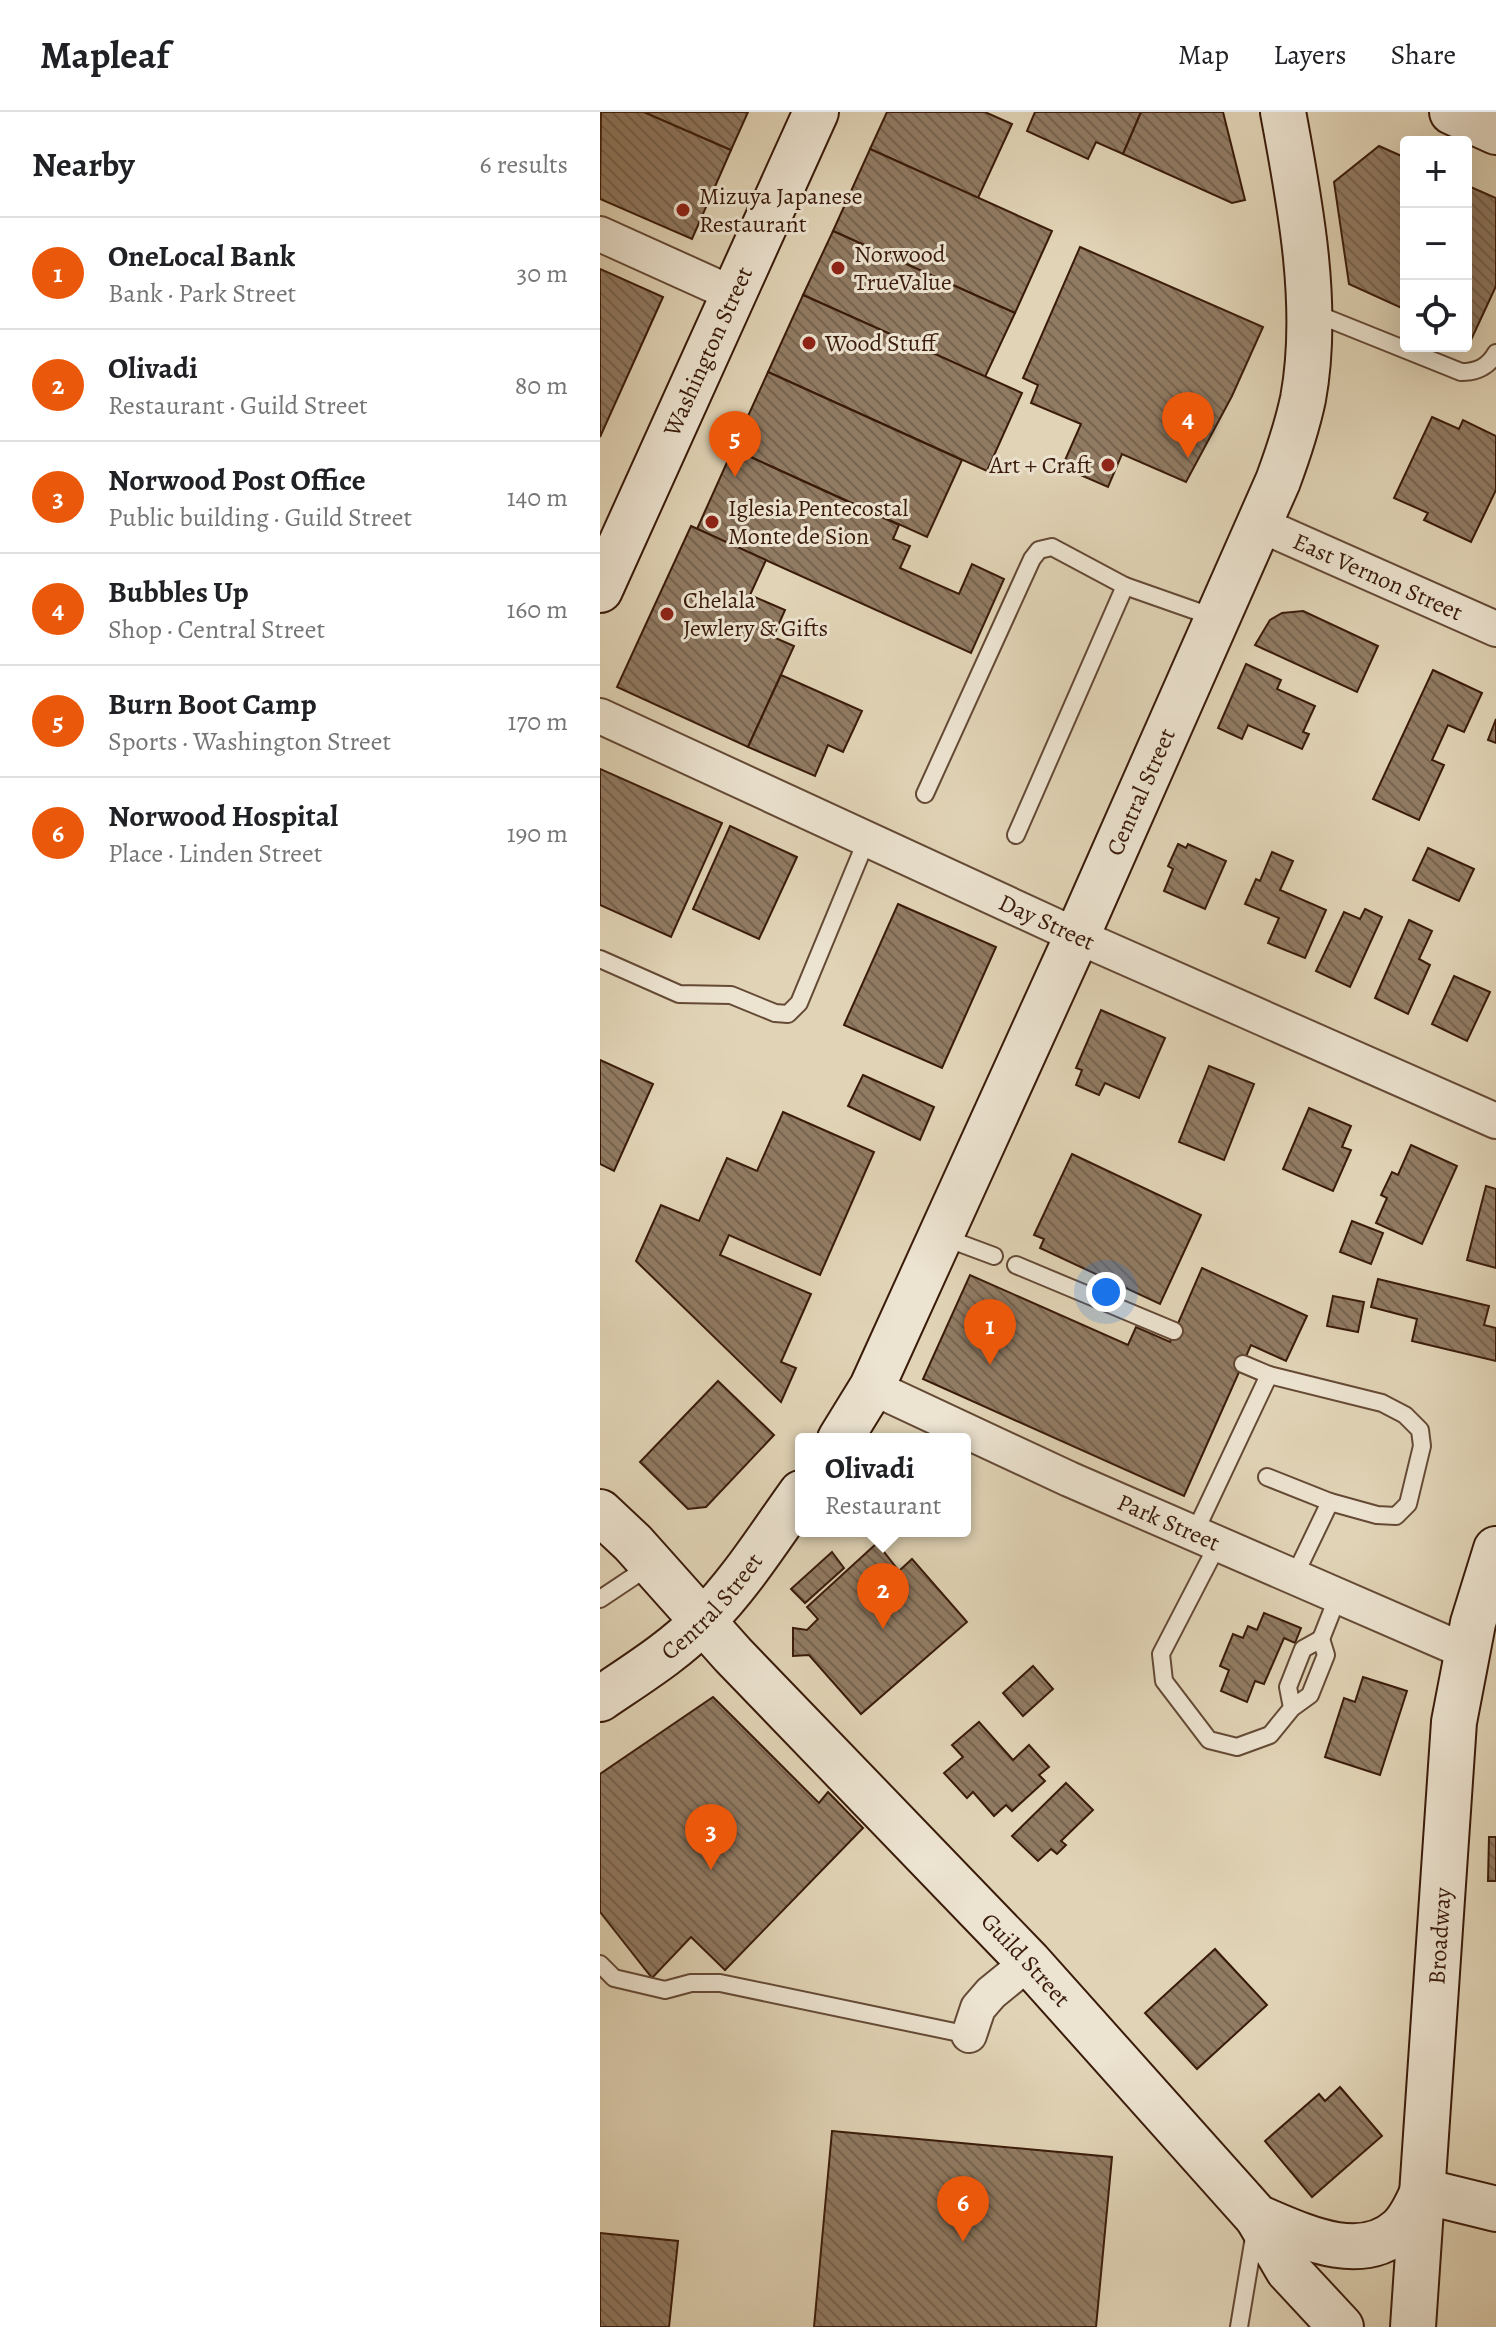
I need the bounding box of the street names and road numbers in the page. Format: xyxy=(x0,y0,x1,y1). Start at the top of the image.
street label: Washington Street xyxy=(655,261,760,442)
street label: East Vernon Street xyxy=(1288,525,1468,628)
street label: Central Street xyxy=(1099,723,1183,861)
street label: Day Street xyxy=(994,886,1100,958)
street label: Park Street xyxy=(1112,1486,1225,1559)
street label: Central Street xyxy=(654,1546,770,1667)
street label: Broadway xyxy=(1420,1886,1459,1985)
street label: Guild Street xyxy=(974,1906,1078,2014)

